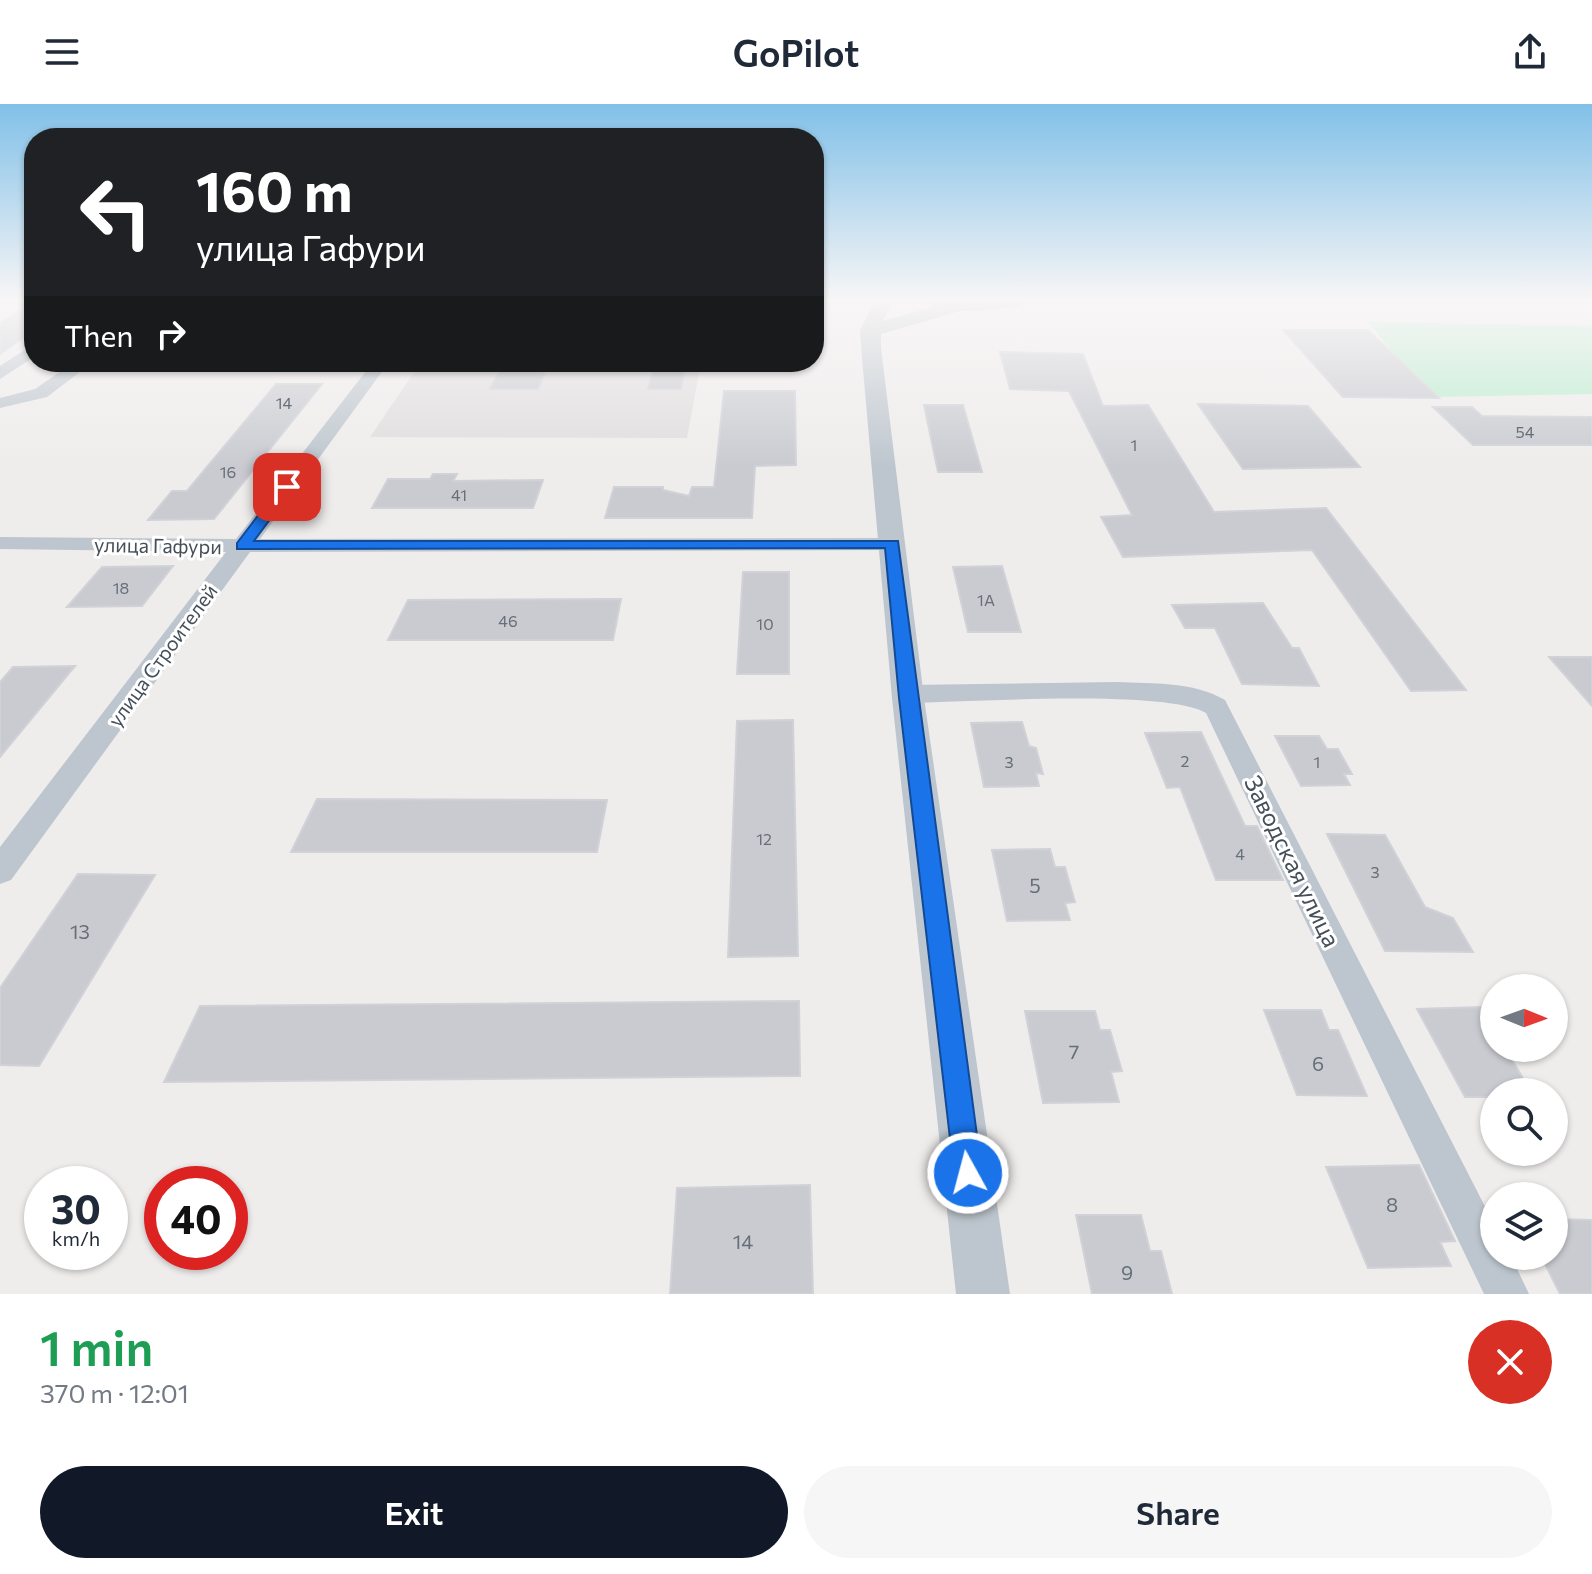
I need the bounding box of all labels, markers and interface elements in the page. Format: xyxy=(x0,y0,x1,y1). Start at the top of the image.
icon: menu xyxy=(40,30,84,74)
text: GoPilot xyxy=(733,30,859,74)
icon: share xyxy=(1508,30,1552,74)
text: 160 m xyxy=(196,155,353,224)
icon: left xyxy=(64,160,168,264)
text: улица Гафури xyxy=(196,224,426,268)
icon: right xyxy=(149,312,193,356)
text: Then xyxy=(64,316,133,353)
house number: 14 xyxy=(276,393,293,412)
house number: 54 xyxy=(1516,422,1535,441)
house number: 1 xyxy=(1131,435,1137,454)
pin xyxy=(253,453,321,521)
house number: 16 xyxy=(220,462,236,481)
icon: arrive xyxy=(265,465,309,509)
house number: 41 xyxy=(451,485,467,504)
street label: улица Гафури xyxy=(94,532,222,558)
house number: 18 xyxy=(113,578,129,597)
street label: улица Строителей xyxy=(102,579,222,731)
house number: 1А xyxy=(977,590,995,609)
house number: 46 xyxy=(498,611,518,630)
house number: 10 xyxy=(756,614,774,633)
house number: 2 xyxy=(1181,751,1190,770)
house number: 3 xyxy=(1004,752,1014,771)
house number: 1 xyxy=(1314,752,1320,771)
street label: Заводская улица xyxy=(1239,771,1347,951)
house number: 12 xyxy=(756,829,772,848)
house number: 4 xyxy=(1235,844,1245,863)
house number: 3 xyxy=(1370,862,1380,881)
house number: 5 xyxy=(1029,873,1041,897)
house number: 13 xyxy=(70,919,90,943)
north arrow xyxy=(1480,974,1568,1062)
map controls xyxy=(1480,974,1568,1270)
house number: 7 xyxy=(1069,1039,1079,1063)
house number: 6 xyxy=(1312,1051,1324,1075)
button: search xyxy=(1480,1078,1568,1166)
position arrow xyxy=(926,1131,1010,1215)
speed limit sign: 40 xyxy=(144,1166,248,1270)
button: layers xyxy=(1480,1182,1568,1270)
text: 30 xyxy=(51,1183,101,1232)
house number: 8 xyxy=(1386,1192,1398,1216)
text: km/h xyxy=(52,1226,100,1250)
house number: 14 xyxy=(733,1229,753,1253)
house number: 9 xyxy=(1121,1260,1133,1284)
text: 1 min xyxy=(40,1317,153,1376)
button: close xyxy=(1468,1320,1552,1404)
text: 370 m · 12:01 xyxy=(40,1377,189,1408)
button: Exit xyxy=(40,1466,788,1558)
button: Share xyxy=(804,1466,1552,1558)

